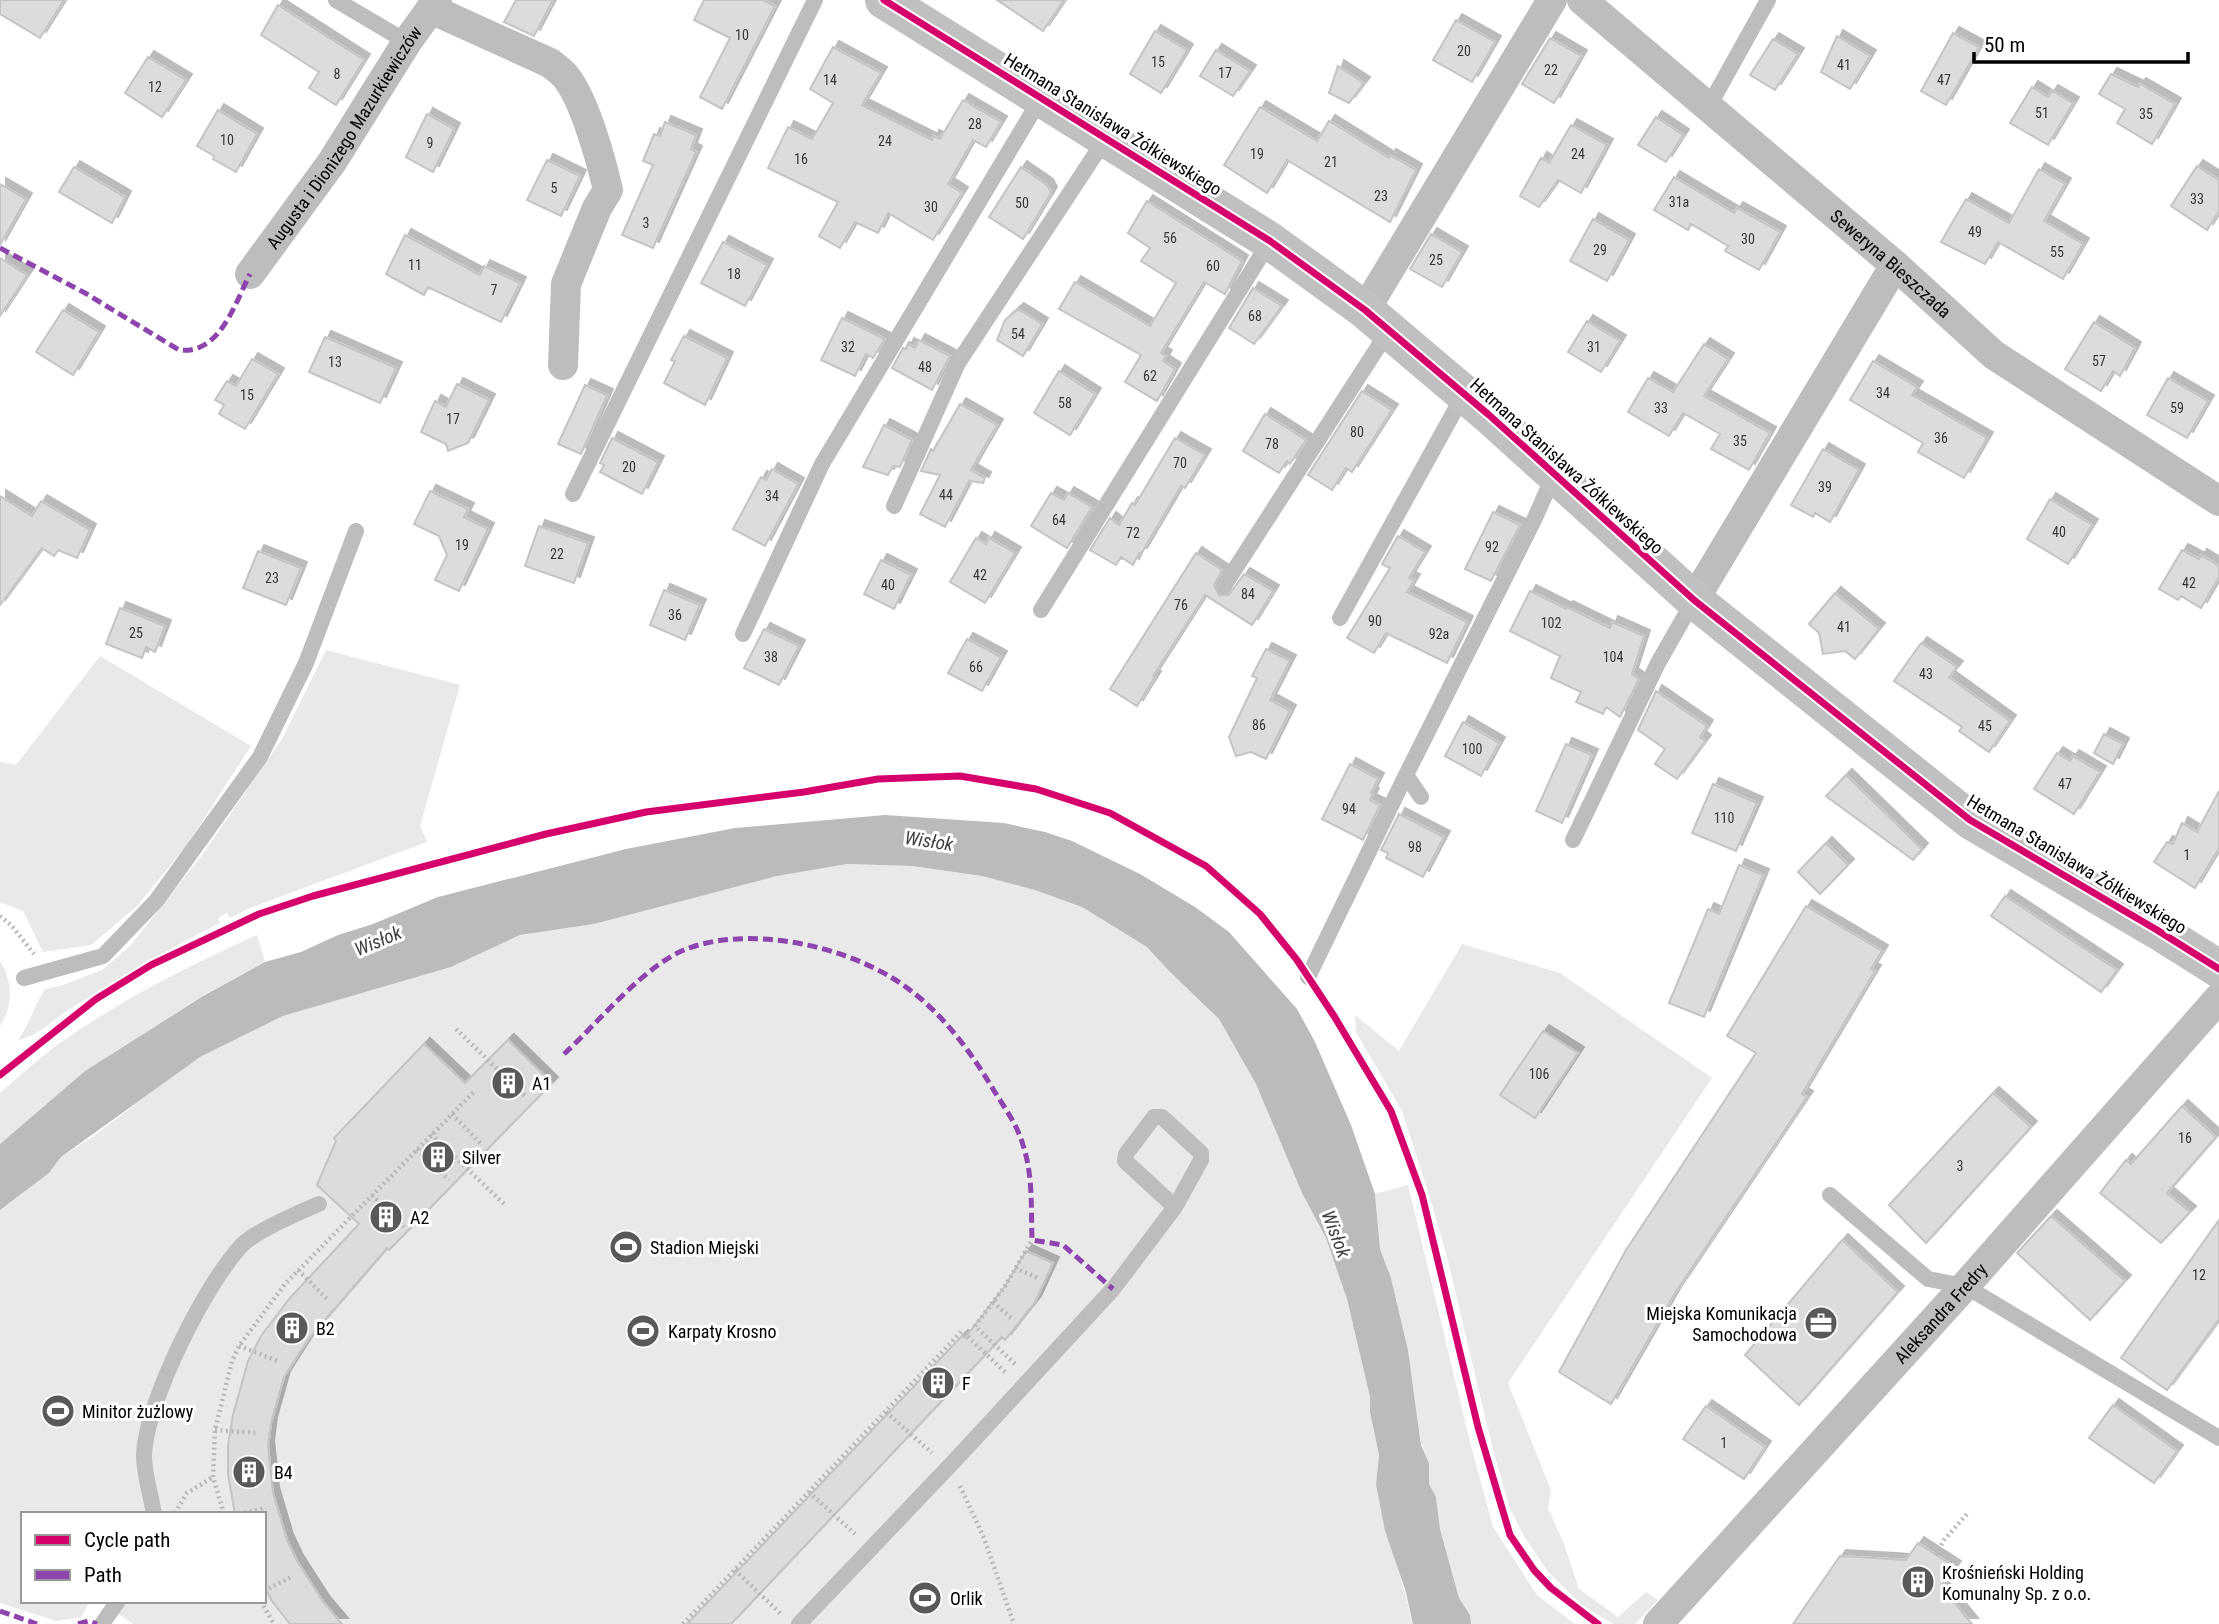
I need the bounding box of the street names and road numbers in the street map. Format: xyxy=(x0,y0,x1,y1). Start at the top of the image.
street label: Augusta i Dionizego Mazurkiewiczów xyxy=(262,21,426,253)
street label: Hetmana Stanisława Żółkiewskiego xyxy=(1000,48,1226,200)
street label: Seweryna Bieszczada xyxy=(1827,205,1956,322)
street label: Hetmana Stanisława Żółkiewskiego xyxy=(1466,374,1668,558)
street label: Hetmana Stanisława Żółkiewskiego xyxy=(1963,790,2191,938)
street label: Aleksandra Fredry xyxy=(1890,1258,1991,1367)

